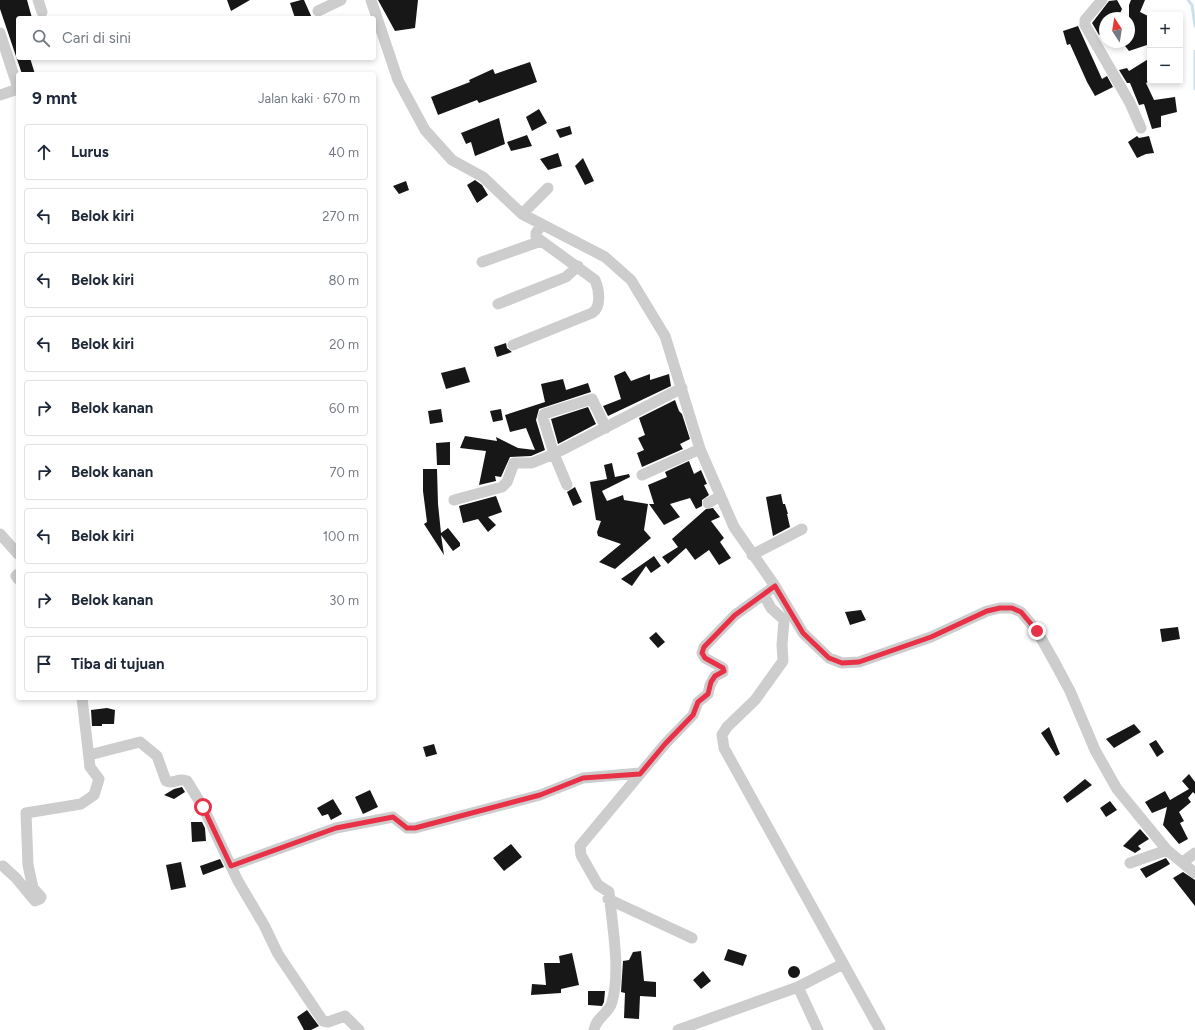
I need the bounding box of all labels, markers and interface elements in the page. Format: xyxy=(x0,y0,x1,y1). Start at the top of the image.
north arrow xyxy=(1099,12,1135,48)
map controls xyxy=(1147,12,1183,84)
button: + xyxy=(1147,12,1183,48)
search box xyxy=(16,16,376,60)
icon: search xyxy=(30,27,52,49)
text: Cari di sini xyxy=(62,29,131,47)
button: − xyxy=(1147,48,1183,84)
text: 9 mnt xyxy=(32,88,77,108)
text: Jalan kaki · 670 m xyxy=(258,91,360,106)
icon: ahead xyxy=(33,141,55,163)
text: Lurus xyxy=(71,143,109,161)
text: 40 m xyxy=(328,145,359,160)
icon: left xyxy=(33,205,55,227)
text: Belok kiri xyxy=(71,207,134,225)
text: 270 m xyxy=(322,209,359,224)
icon: left xyxy=(33,269,55,291)
text: Belok kiri xyxy=(71,271,134,289)
text: 80 m xyxy=(328,273,359,288)
icon: left xyxy=(33,333,55,355)
text: Belok kiri xyxy=(71,335,134,353)
text: 20 m xyxy=(329,337,359,352)
icon: right xyxy=(33,397,55,419)
text: Belok kanan xyxy=(71,399,153,417)
text: 60 m xyxy=(329,401,359,416)
icon: right xyxy=(33,461,55,483)
text: Belok kanan xyxy=(71,463,153,481)
text: 70 m xyxy=(329,465,359,480)
icon: left xyxy=(33,525,55,547)
text: Belok kiri xyxy=(71,527,134,545)
text: 100 m xyxy=(323,529,359,544)
icon: right xyxy=(33,589,55,611)
text: Belok kanan xyxy=(71,591,153,609)
text: 30 m xyxy=(329,593,359,608)
route end xyxy=(1028,622,1046,640)
icon: arrive xyxy=(33,653,55,675)
text: Tiba di tujuan xyxy=(71,655,165,673)
route start xyxy=(194,798,212,816)

